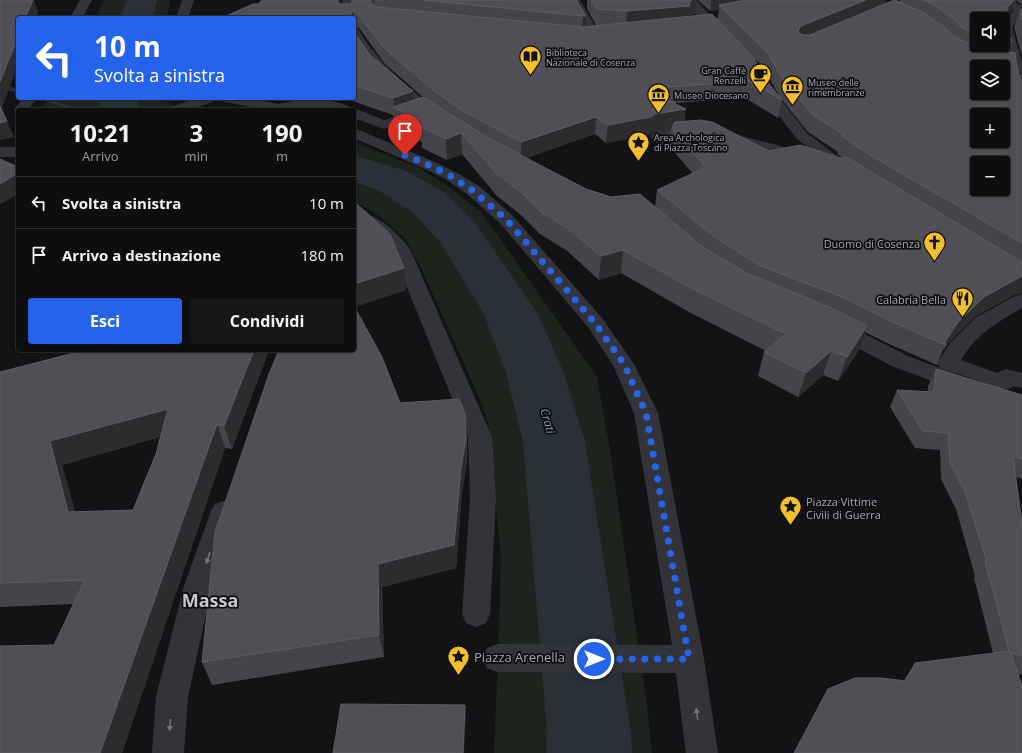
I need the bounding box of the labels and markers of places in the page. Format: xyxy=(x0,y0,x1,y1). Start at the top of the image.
library icon: Biblioteca Nazionale di Cosenza xyxy=(517,44,543,77)
place label: Biblioteca Nazionale di Cosenza xyxy=(546,46,635,69)
cafe icon: Gran Caffè Renzelli xyxy=(748,62,774,95)
place label: Gran Caffè Renzelli xyxy=(701,64,746,87)
museum icon: Museo delle rimembranze xyxy=(780,74,806,107)
place label: Museo delle rimembranze xyxy=(808,76,865,99)
museum icon: Museo Diocesano xyxy=(646,82,672,115)
place label: Museo Diocesano xyxy=(674,89,749,102)
pin xyxy=(388,114,422,155)
place icon: Area Archologica di Piazza Toscano xyxy=(625,129,651,162)
place label: Area Archologica di Piazza Toscano xyxy=(654,131,728,154)
church icon: Duomo di Cosenza xyxy=(922,230,948,263)
place label: Duomo di Cosenza xyxy=(824,236,920,251)
restaurant icon: Calabria Bella xyxy=(949,286,975,319)
place label: Calabria Bella xyxy=(876,292,946,307)
place icon: Piazza Vittime Civili di Guerra xyxy=(777,494,803,527)
place label: Piazza Vittime Civili di Guerra xyxy=(806,494,881,522)
place icon: Piazza Arenella xyxy=(446,644,472,677)
place label: Piazza Arenella xyxy=(474,648,565,666)

